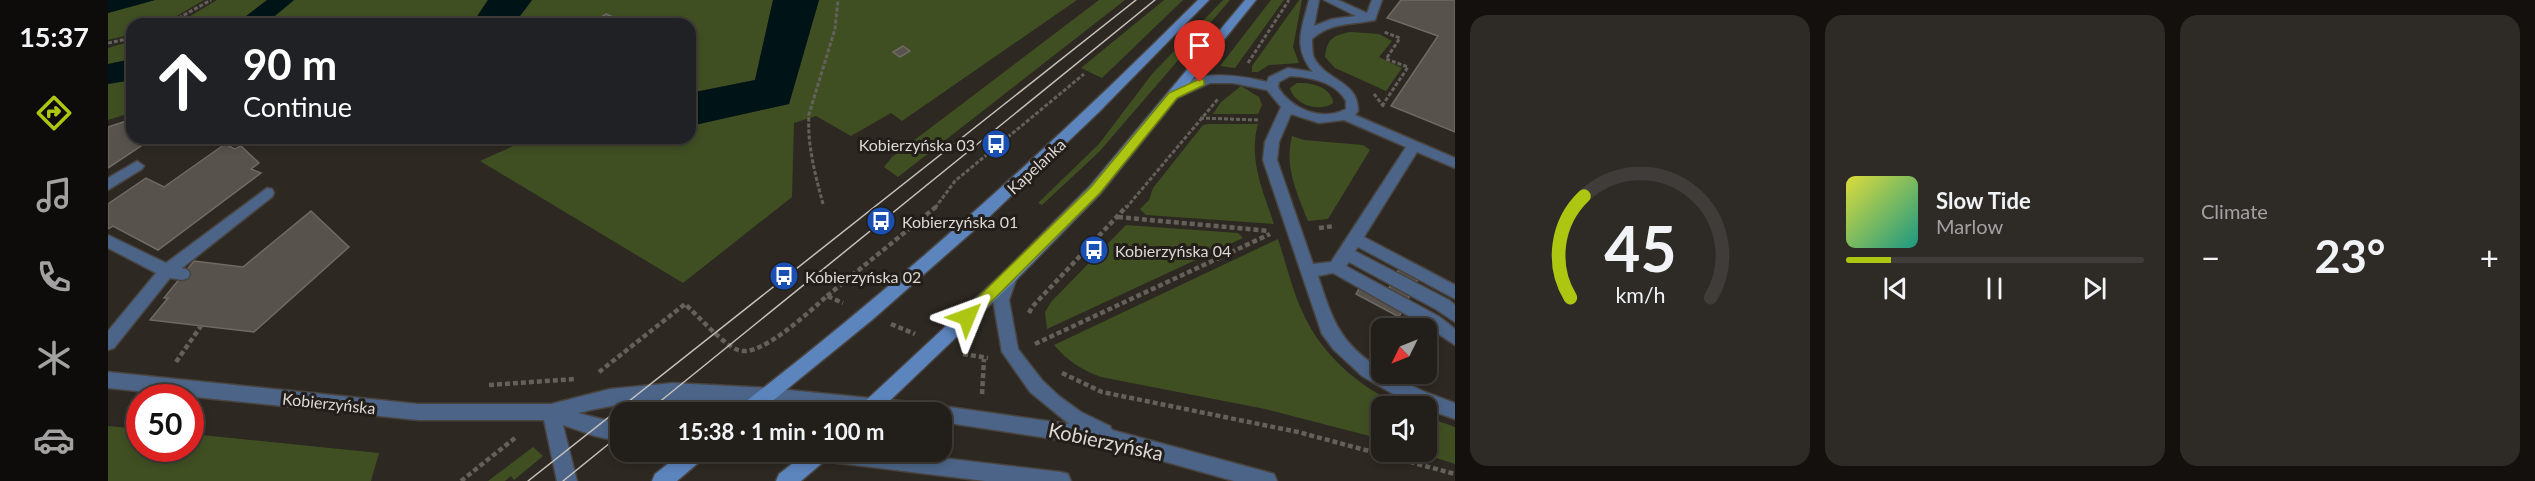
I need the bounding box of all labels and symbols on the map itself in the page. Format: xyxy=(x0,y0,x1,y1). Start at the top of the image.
pin xyxy=(1174,20,1225,82)
bus stop icon: Kobierzyńska 03 xyxy=(980,128,1012,160)
street label: Kapelanka xyxy=(1003,134,1069,198)
place label: Kobierzyńska 03 xyxy=(859,135,975,154)
bus stop icon: Kobierzyńska 01 xyxy=(865,205,897,237)
place label: Kobierzyńska 01 xyxy=(902,212,1018,231)
bus stop icon: Kobierzyńska 04 xyxy=(1078,234,1110,266)
place label: Kobierzyńska 04 xyxy=(1115,241,1231,260)
bus stop icon: Kobierzyńska 02 xyxy=(768,260,800,292)
place label: Kobierzyńska 02 xyxy=(805,267,921,286)
position arrow xyxy=(935,285,999,349)
north arrow xyxy=(1371,318,1437,384)
speed limit sign: 50 xyxy=(126,384,204,462)
street label: Kobierzyńska xyxy=(281,389,377,417)
street label: Kobierzyńska xyxy=(1046,417,1166,465)

